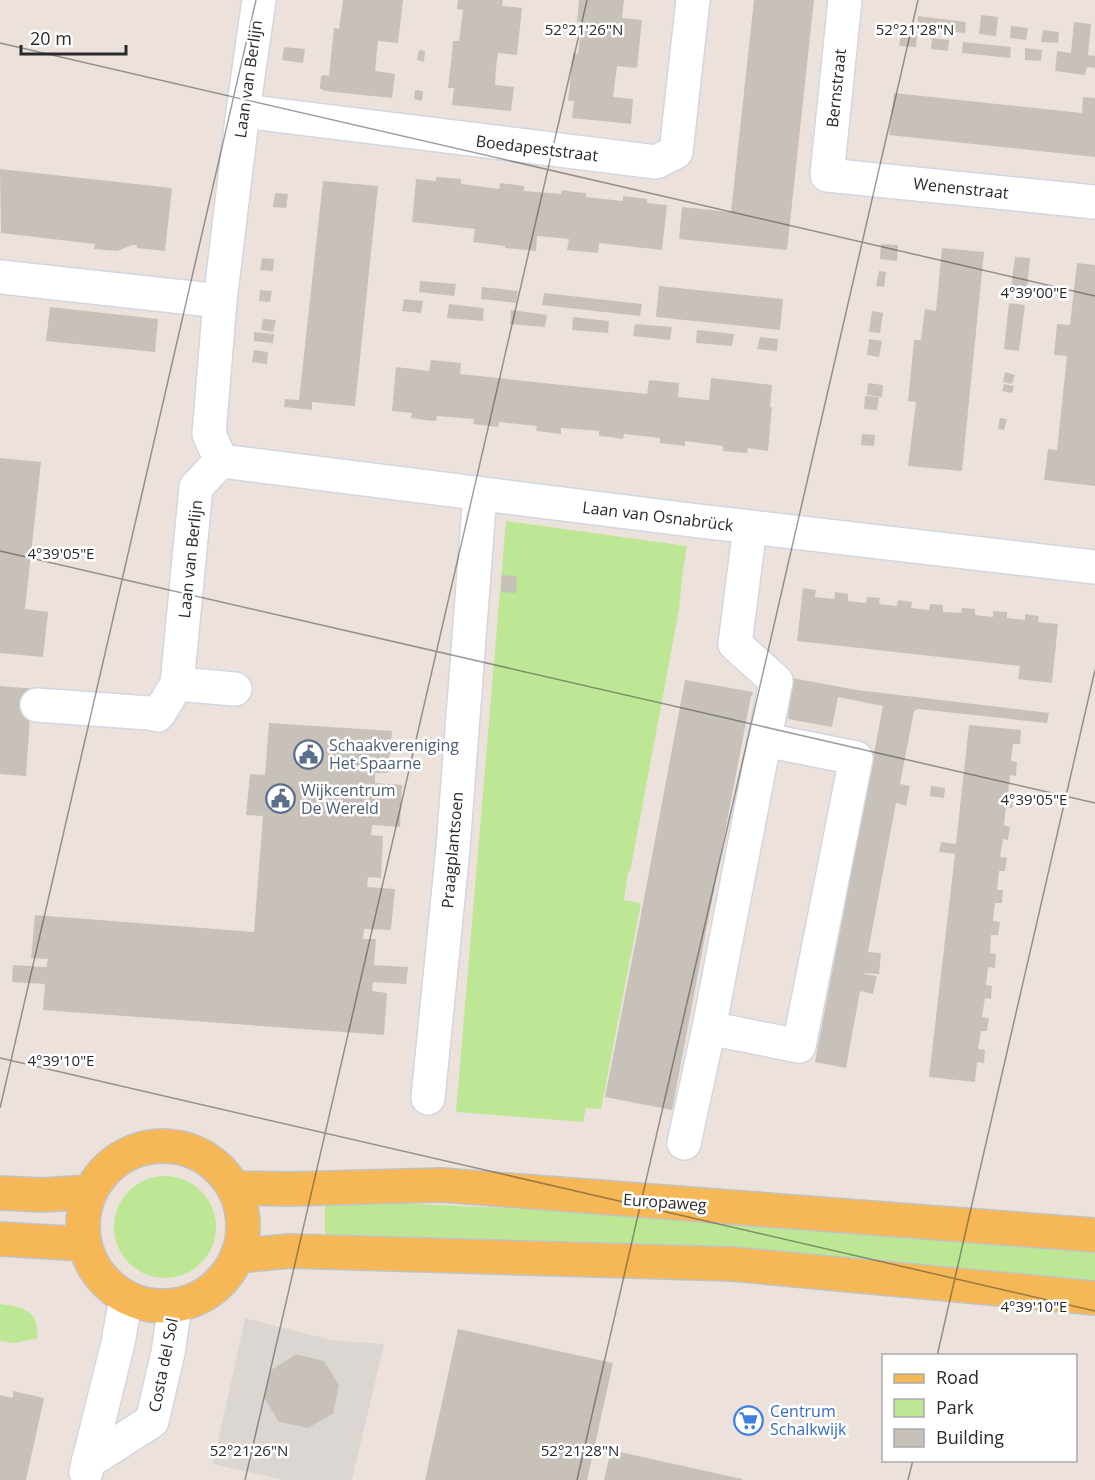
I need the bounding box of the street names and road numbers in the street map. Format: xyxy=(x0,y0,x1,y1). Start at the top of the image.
street label: Laan van Berlijn xyxy=(229,19,267,139)
street label: Bernstraat xyxy=(821,47,851,128)
street label: Boedapeststraat xyxy=(475,130,600,166)
street label: Wenenstraat xyxy=(912,172,1010,204)
street label: Laan van Osnabrück xyxy=(581,496,735,536)
street label: Laan van Berlijn xyxy=(173,499,207,619)
street label: Praagplantsoen xyxy=(436,791,468,909)
street label: Europaweg xyxy=(623,1188,708,1216)
street label: Costa del Sol xyxy=(143,1316,183,1414)

